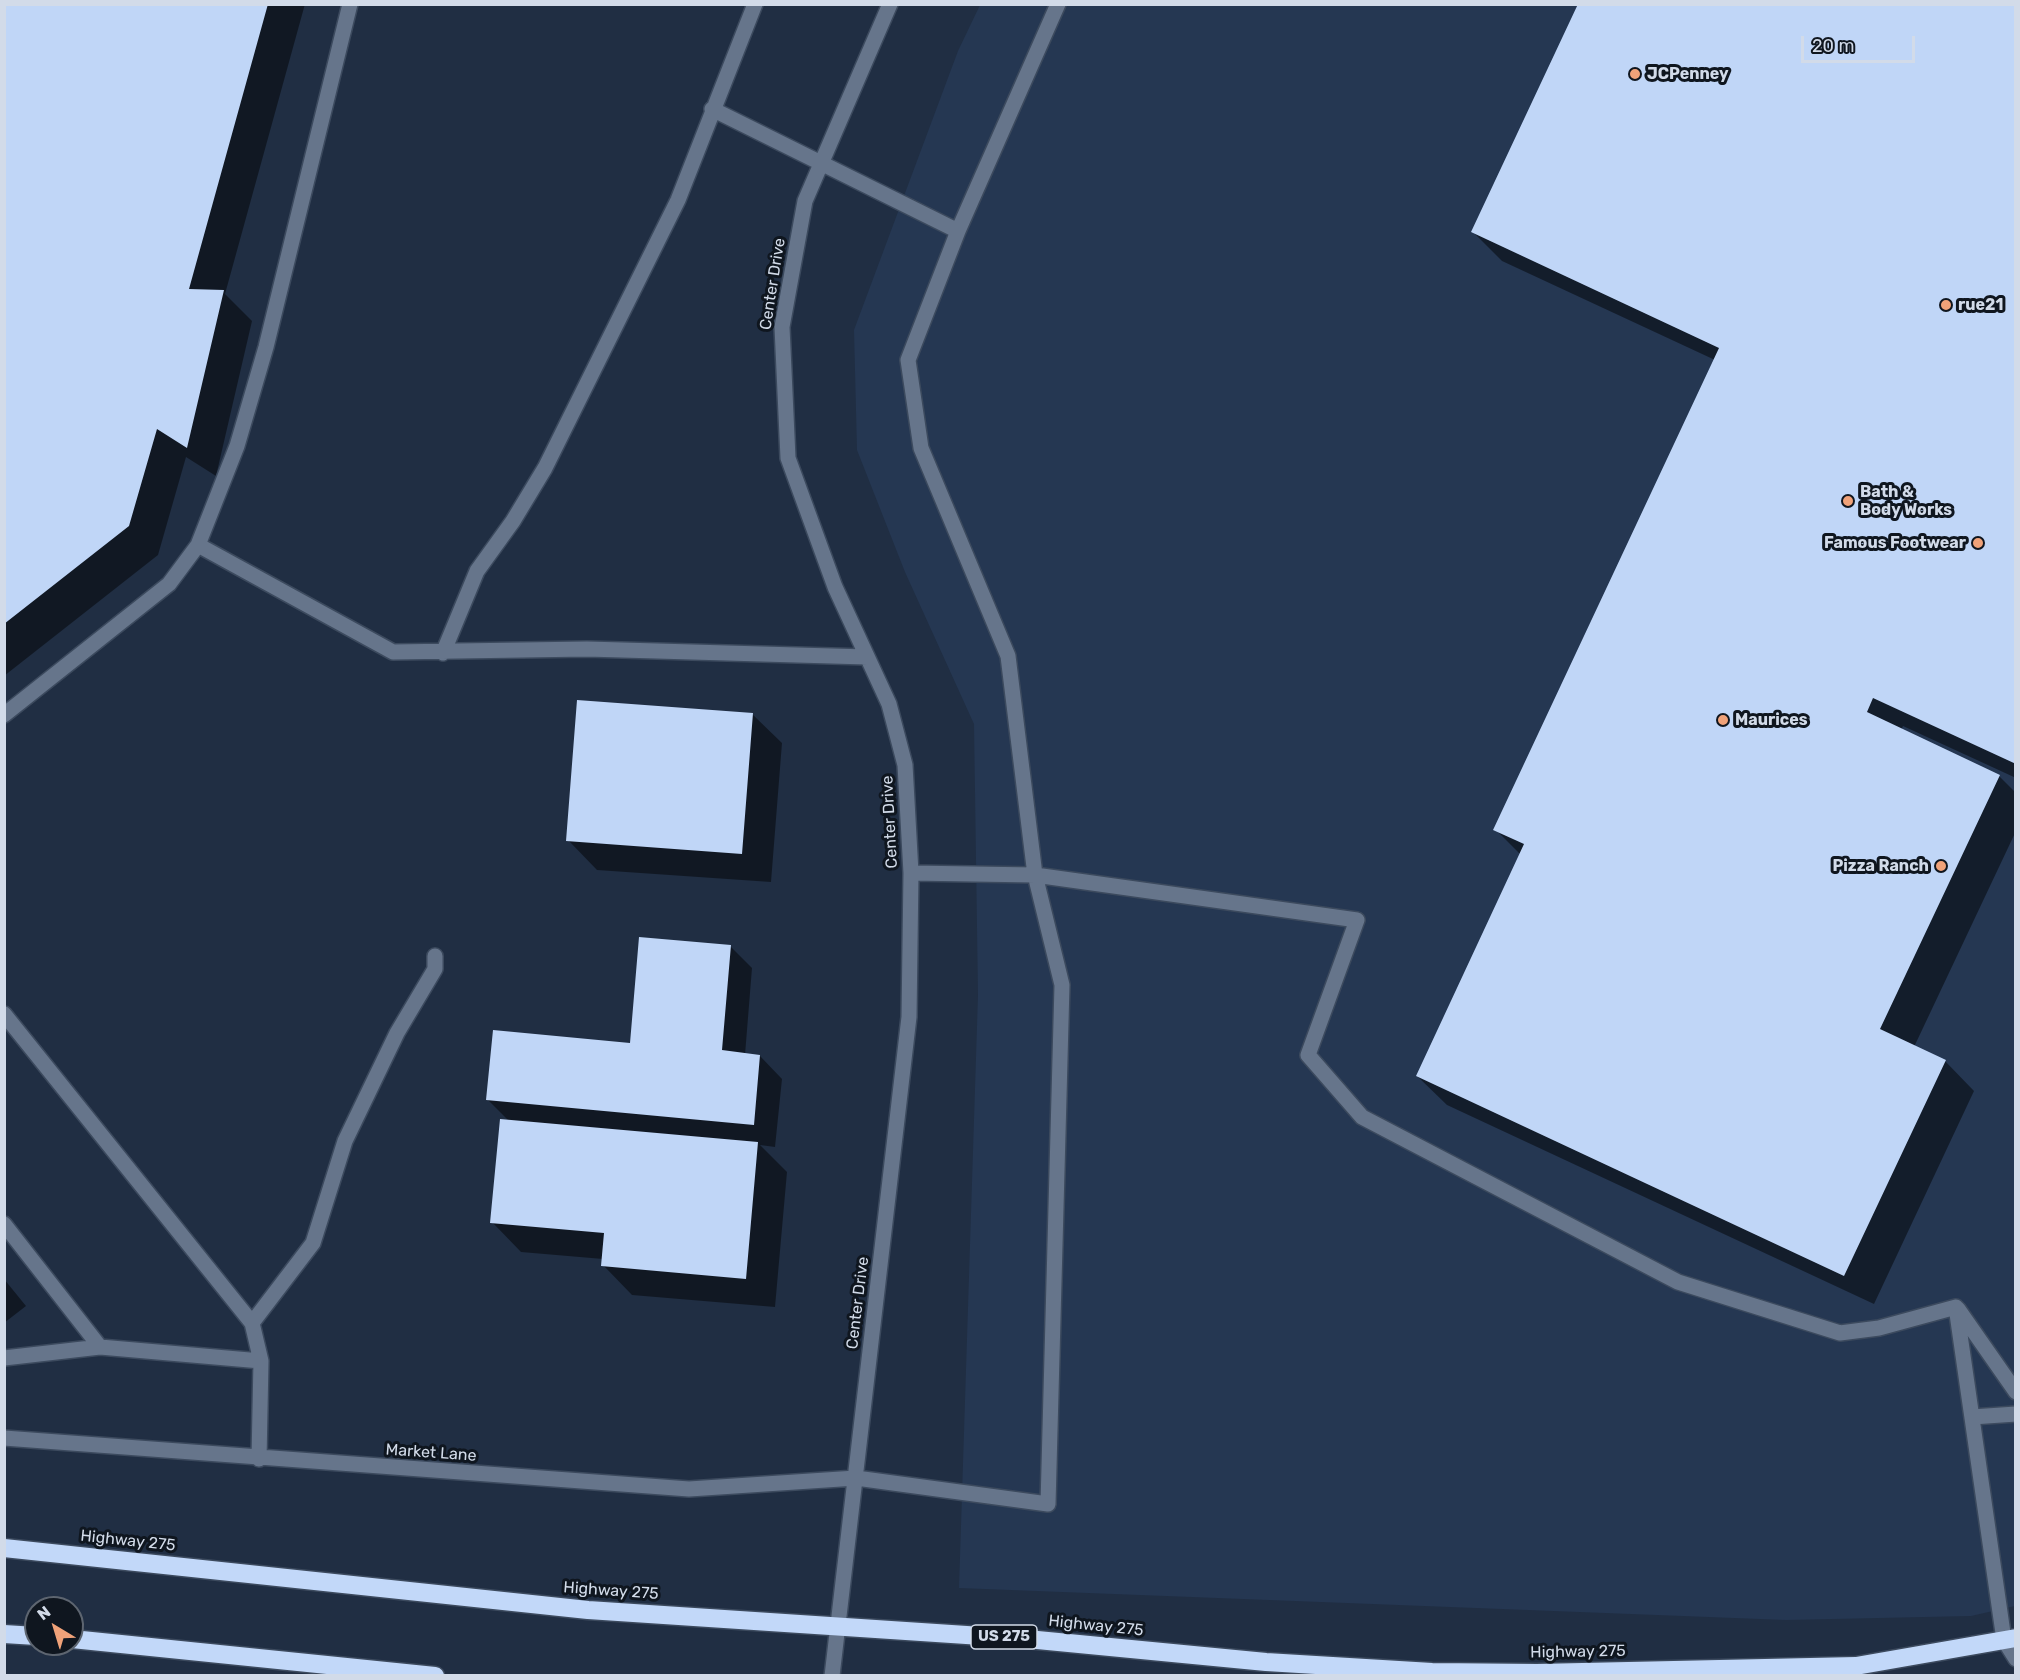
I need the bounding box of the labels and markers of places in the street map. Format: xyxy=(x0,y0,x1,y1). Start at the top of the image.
place label: JCPenney xyxy=(1647,64,1728,84)
marker: JCPenney xyxy=(1628,67,1642,81)
place label: rue21 xyxy=(1958,295,2003,315)
marker: rue21 xyxy=(1939,298,1953,312)
place label: Bath & Body Works xyxy=(1860,482,1952,520)
marker: Bath & Body Works xyxy=(1841,494,1855,508)
place label: Famous Footwear xyxy=(1824,533,1966,553)
marker: Famous Footwear xyxy=(1971,536,1985,550)
place label: Maurices xyxy=(1735,710,1808,730)
marker: Maurices xyxy=(1716,713,1730,727)
place label: Pizza Ranch xyxy=(1832,856,1929,876)
marker: Pizza Ranch xyxy=(1934,859,1948,873)

